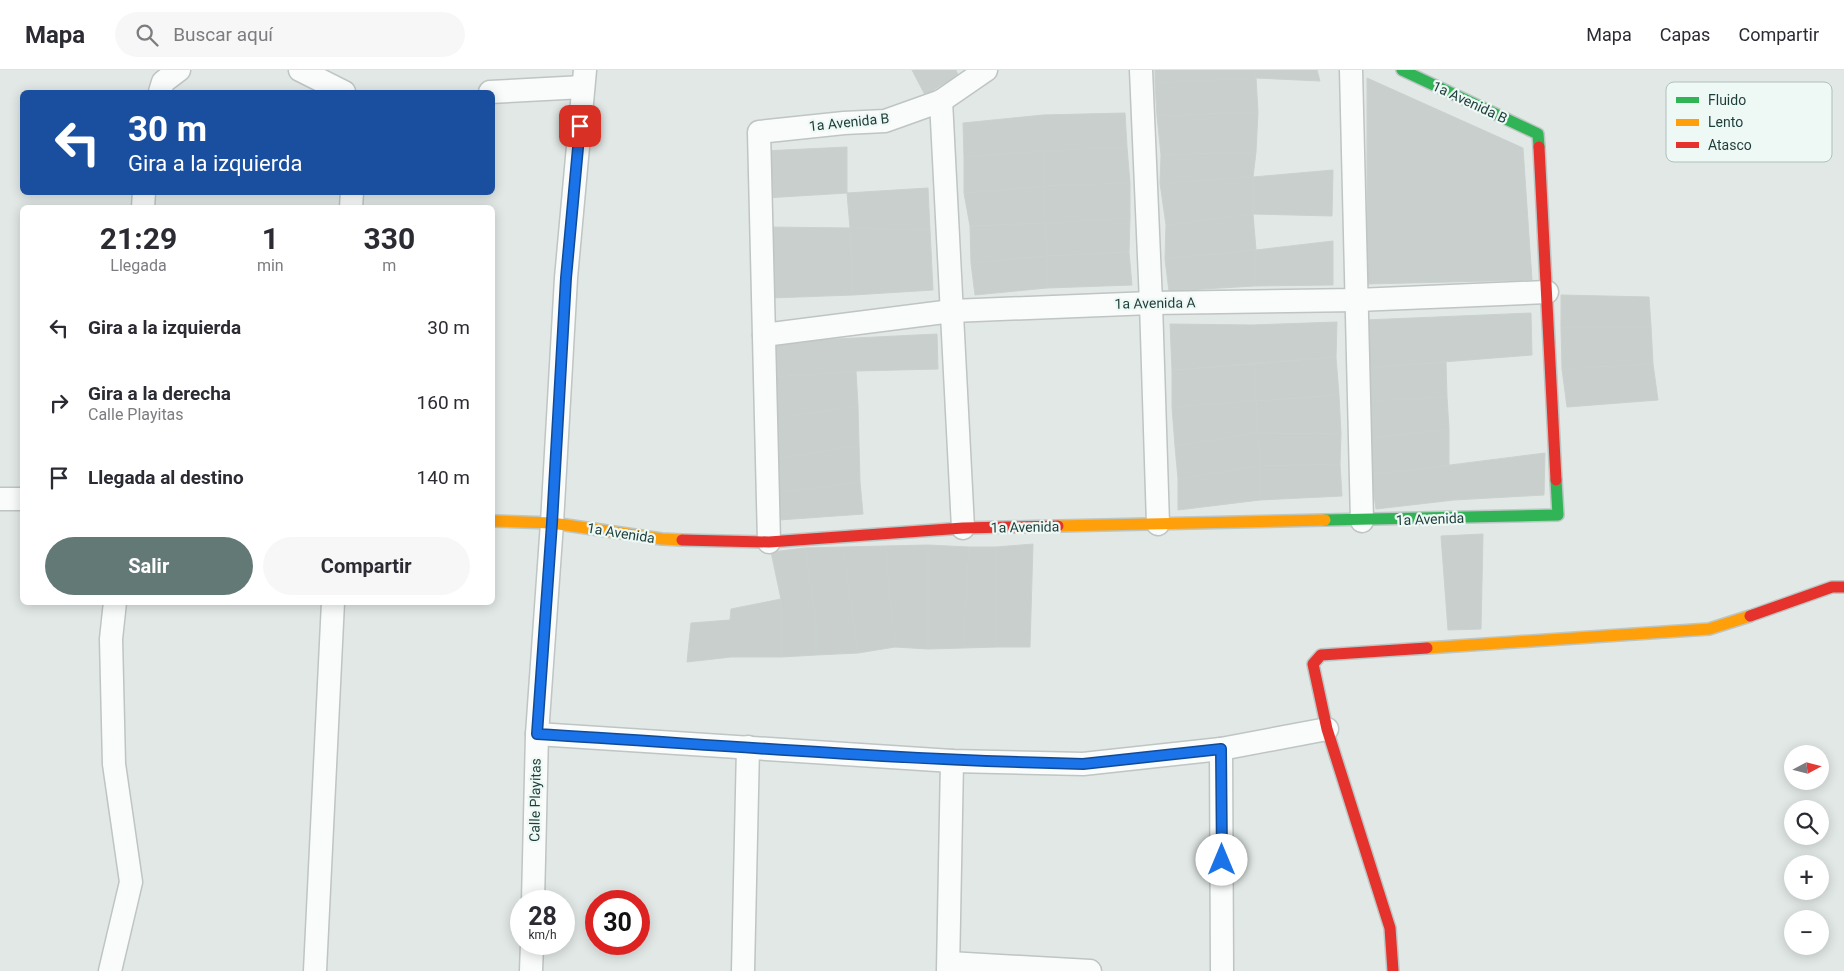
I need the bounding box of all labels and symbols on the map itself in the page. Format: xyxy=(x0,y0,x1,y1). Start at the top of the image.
street label: 1a Avenida B xyxy=(1430,78,1510,126)
legend xyxy=(1666,82,1832,162)
text: Fluido xyxy=(1708,92,1746,108)
pin xyxy=(559,105,601,147)
street label: 1a Avenida B xyxy=(808,110,890,134)
text: Lento xyxy=(1708,114,1743,130)
text: Atasco xyxy=(1708,137,1752,153)
street label: 1a Avenida A xyxy=(1114,294,1196,312)
street label: 1a Avenida xyxy=(1395,510,1465,528)
street label: 1a Avenida xyxy=(991,518,1059,536)
street label: 1a Avenida xyxy=(586,520,656,546)
north arrow xyxy=(1784,745,1829,790)
street label: Calle Playitas xyxy=(526,758,544,842)
position arrow xyxy=(1195,833,1247,885)
speed limit sign: 30 xyxy=(585,890,650,955)

